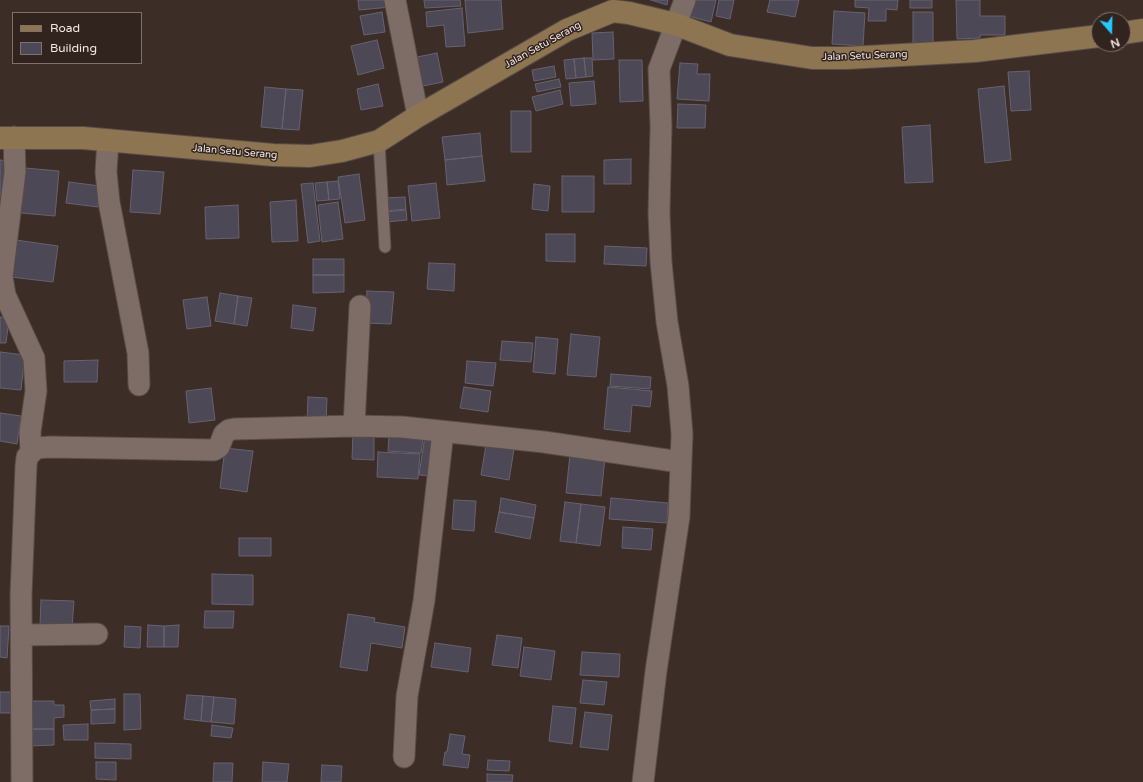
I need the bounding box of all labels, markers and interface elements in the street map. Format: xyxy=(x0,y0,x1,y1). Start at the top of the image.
legend xyxy=(12,12,142,64)
north arrow xyxy=(1091,12,1131,52)
street label: Jalan Setu Serang xyxy=(503,19,583,71)
text: Road xyxy=(50,21,80,35)
text: N xyxy=(1109,35,1121,50)
text: Building xyxy=(50,41,97,55)
street label: Jalan Setu Serang xyxy=(822,49,908,63)
street label: Jalan Setu Serang xyxy=(192,142,278,162)

